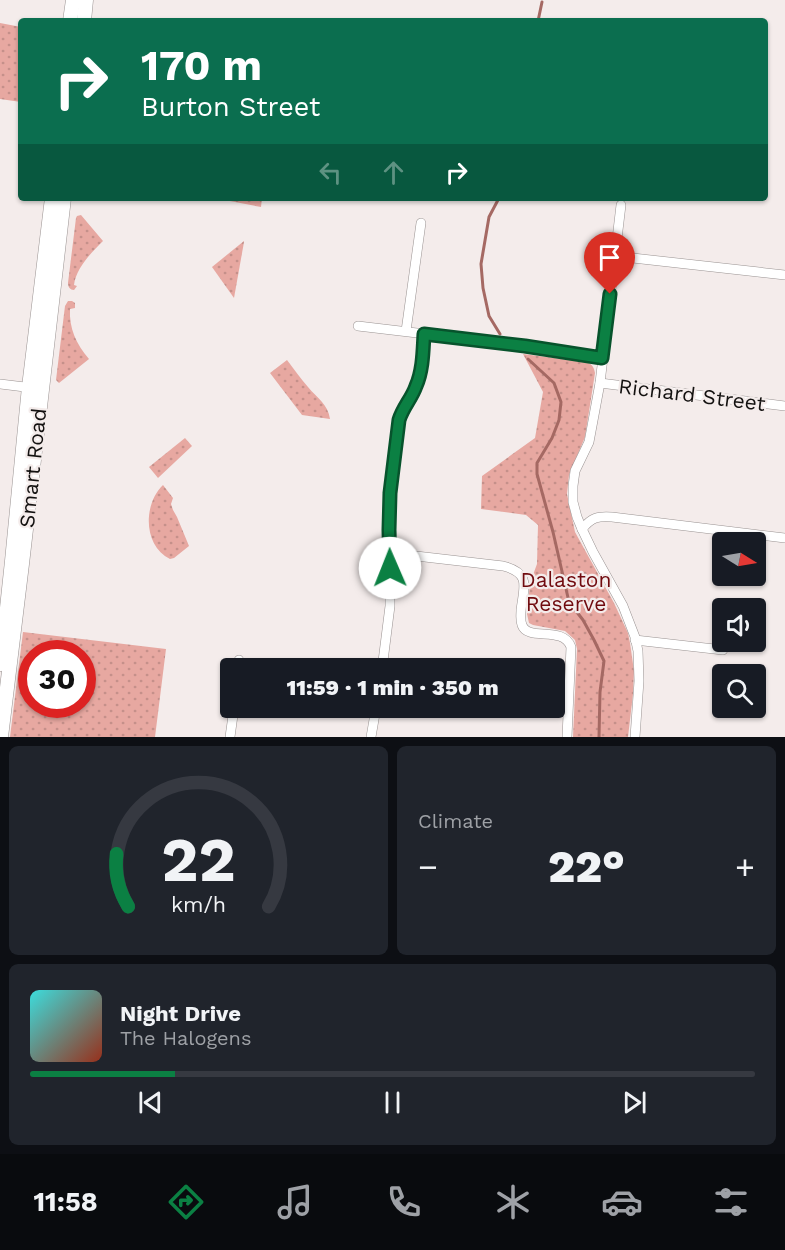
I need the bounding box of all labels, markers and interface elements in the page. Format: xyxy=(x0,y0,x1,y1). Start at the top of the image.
text: 170 m xyxy=(141,41,262,90)
icon: right xyxy=(42,42,120,120)
text: Burton Street xyxy=(141,91,320,123)
icon: left xyxy=(314,156,347,189)
icon: ahead xyxy=(377,156,410,189)
icon: right xyxy=(440,156,473,189)
pin xyxy=(584,232,635,294)
icon: arrive xyxy=(593,241,626,274)
street label: Richard Street xyxy=(617,373,767,416)
street label: Smart Road xyxy=(14,407,51,529)
north arrow xyxy=(712,532,766,586)
map controls xyxy=(712,532,766,718)
position arrow xyxy=(358,536,422,600)
park label: Dalaston Reserve xyxy=(521,567,611,616)
button: sound xyxy=(712,598,766,652)
speed limit sign: 30 xyxy=(18,640,96,718)
button: search xyxy=(712,664,766,718)
text: 11:59 · 1 min · 350 m xyxy=(286,675,499,700)
text: Climate xyxy=(418,809,493,833)
text: 22 xyxy=(161,823,236,896)
text: 22° xyxy=(548,840,625,893)
text: − xyxy=(418,847,438,886)
text: + xyxy=(735,847,755,886)
text: km/h xyxy=(171,893,226,918)
text: Night Drive xyxy=(120,1001,241,1026)
text: The Halogens xyxy=(120,1026,252,1050)
icon: previous xyxy=(134,1086,167,1119)
icon: pause xyxy=(376,1086,409,1119)
icon: next xyxy=(618,1086,651,1119)
icon: directions xyxy=(165,1181,207,1223)
icon: music xyxy=(274,1181,316,1223)
icon: phone xyxy=(383,1181,425,1223)
icon: climate xyxy=(492,1181,534,1223)
icon: car xyxy=(601,1181,643,1223)
icon: filters xyxy=(710,1181,752,1223)
text: 11:58 xyxy=(33,1186,98,1218)

